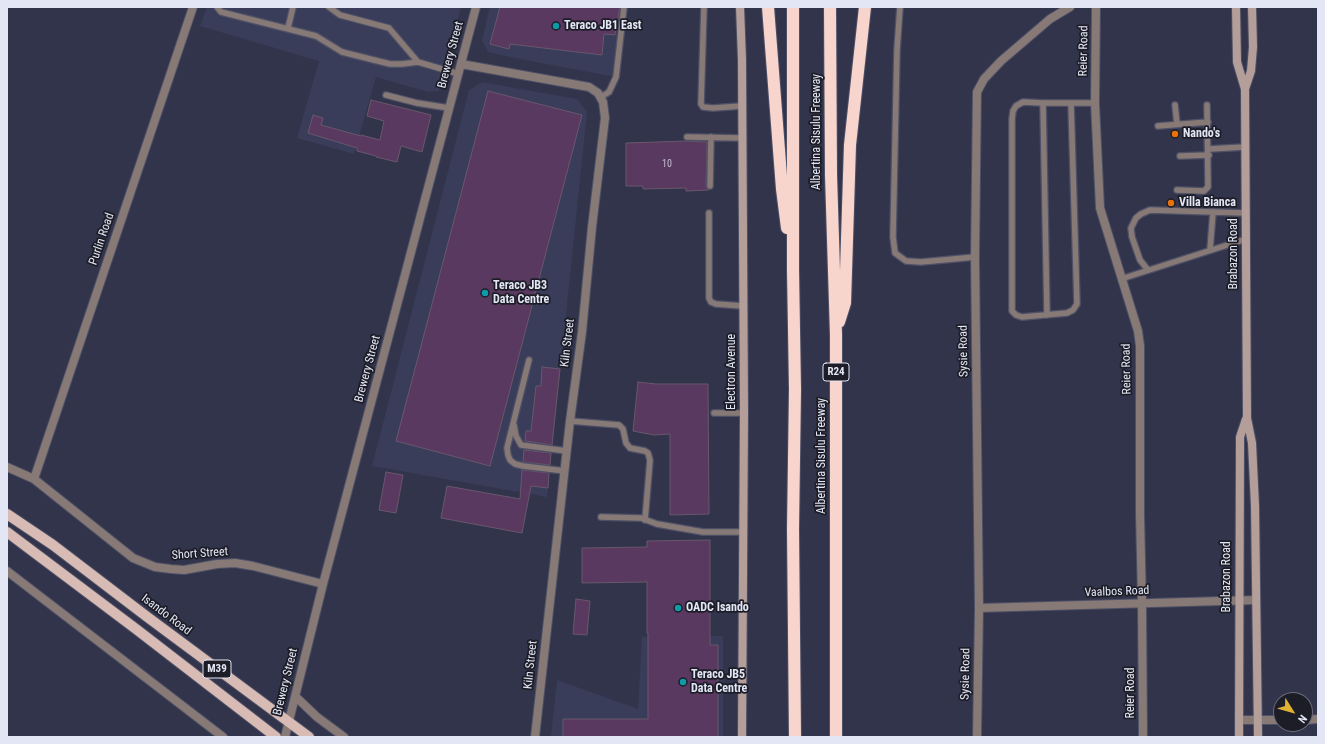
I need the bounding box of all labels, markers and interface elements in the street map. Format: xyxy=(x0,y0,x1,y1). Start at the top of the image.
place label: Teraco JB1 East xyxy=(564,19,642,33)
street label: Brewery Street xyxy=(435,20,467,90)
marker: Teraco JB1 East xyxy=(551,21,561,31)
street label: Reier Road xyxy=(1076,25,1092,77)
street label: Albertina Sisulu Freeway xyxy=(810,74,824,190)
place label: Nando's xyxy=(1183,127,1220,141)
marker: Nando's xyxy=(1170,129,1180,139)
house number: 10 xyxy=(662,158,672,170)
place label: Villa Bianca xyxy=(1179,196,1236,210)
marker: Villa Bianca xyxy=(1166,198,1176,208)
street label: Purlin Road xyxy=(86,211,118,267)
street label: Brabazon Road xyxy=(1227,218,1241,290)
place label: Teraco JB3 Data Centre xyxy=(493,279,549,307)
marker: Teraco JB3 Data Centre xyxy=(480,288,490,298)
street label: Kiln Street xyxy=(558,318,578,368)
street label: Sysie Road xyxy=(956,325,972,377)
street label: Brewery Street xyxy=(352,334,384,404)
street label: Electron Avenue xyxy=(725,334,739,410)
street label: Reier Road xyxy=(1119,343,1135,395)
road number: R24 xyxy=(823,363,849,381)
street label: Albertina Sisulu Freeway xyxy=(815,398,829,514)
street label: Brabazon Road xyxy=(1220,541,1234,613)
street label: Short Street xyxy=(171,545,229,563)
street label: Vaalbos Road xyxy=(1084,584,1150,600)
street label: Isando Road xyxy=(138,592,194,638)
place label: OADC Isando xyxy=(686,601,749,615)
marker: OADC Isando xyxy=(673,603,683,613)
street label: Kiln Street xyxy=(521,640,541,690)
street label: Brewery Street xyxy=(271,647,301,717)
street label: Sysie Road xyxy=(958,648,974,700)
road number: M39 xyxy=(203,660,231,678)
place label: Teraco JB5 Data Centre xyxy=(691,668,747,696)
street label: Reier Road xyxy=(1124,668,1138,718)
marker: Teraco JB5 Data Centre xyxy=(678,677,688,687)
north arrow xyxy=(1273,692,1313,732)
text: N xyxy=(1295,712,1309,726)

